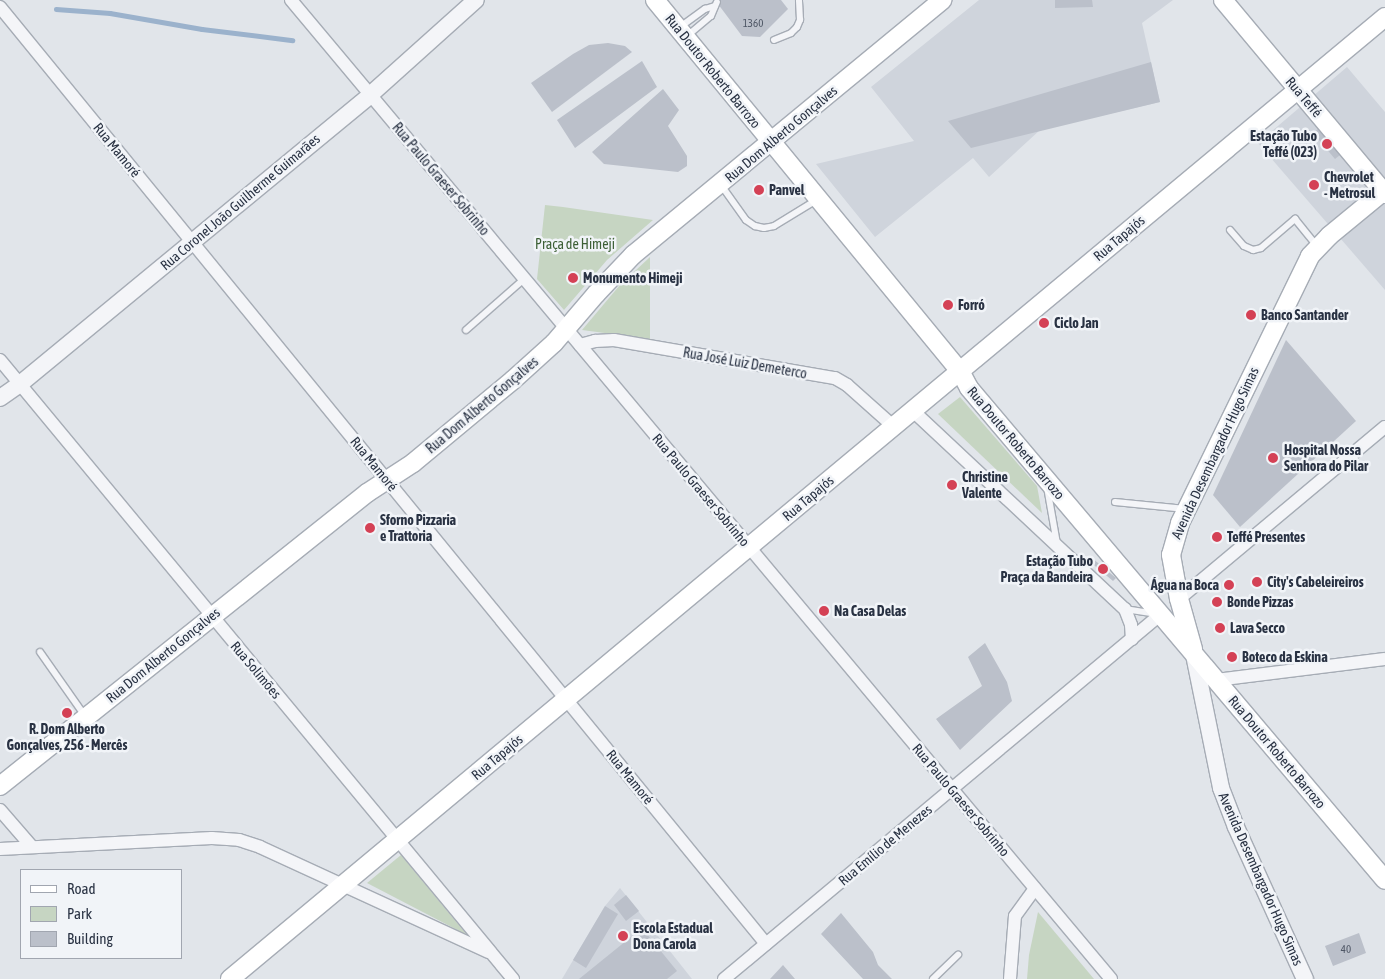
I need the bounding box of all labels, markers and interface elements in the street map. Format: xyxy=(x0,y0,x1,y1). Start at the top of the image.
street label: Rua Doutor Roberto Barrozo xyxy=(662,10,764,132)
house number: 1360 xyxy=(743,16,763,30)
street label: Rua Teffé xyxy=(1282,73,1326,121)
street label: Rua Dom Alberto Gonçalves xyxy=(721,82,841,186)
street label: Rua Mamoré xyxy=(90,119,144,181)
street label: Rua Paulo Graeser Sobrinho xyxy=(389,119,493,239)
place label: Estação Tubo Teffé (023) xyxy=(1250,128,1317,160)
street label: Rua Coronel João Guilherme Guimarães xyxy=(157,130,323,274)
marker: Estação Tubo Teffé (023) xyxy=(1321,138,1333,150)
place label: Chevrolet - Metrosul xyxy=(1324,169,1375,202)
marker: Chevrolet - Metrosul xyxy=(1308,179,1320,191)
place label: Panvel xyxy=(769,182,805,198)
marker: Panvel xyxy=(753,184,765,196)
street label: Rua Tapajós xyxy=(1090,212,1148,264)
park label: Praça de Himeji xyxy=(535,236,615,252)
place label: Monumento Himeji xyxy=(583,270,682,286)
marker: Monumento Himeji xyxy=(567,272,579,284)
place label: Forró xyxy=(958,297,985,313)
marker: Forró xyxy=(942,299,954,311)
place label: Banco Santander xyxy=(1261,307,1348,323)
marker: Banco Santander xyxy=(1245,309,1257,321)
place label: Ciclo Jan xyxy=(1054,315,1099,331)
marker: Ciclo Jan xyxy=(1038,317,1050,329)
street label: Rua José Luiz Demeterco xyxy=(682,344,808,382)
street label: Rua Dom Alberto Gonçalves xyxy=(422,353,542,457)
street label: Avenida Desembargador Hugo Simas xyxy=(1168,364,1262,542)
street label: Rua Doutor Roberto Barrozo xyxy=(964,383,1068,503)
street label: Rua Paulo Graeser Sobrinho xyxy=(649,430,753,550)
street label: Rua Mamoré xyxy=(347,433,401,495)
place label: Hospital Nossa Senhora do Pilar xyxy=(1284,442,1368,474)
marker: Hospital Nossa Senhora do Pilar xyxy=(1266,451,1280,465)
place label: Christine Valente xyxy=(962,469,1008,502)
street label: Rua Tapajós xyxy=(779,472,837,524)
marker: Christine Valente xyxy=(946,479,958,491)
place label: Sforno Pizzaria e Trattoria xyxy=(380,512,456,544)
marker: Sforno Pizzaria e Trattoria xyxy=(364,522,376,534)
place label: Teffé Presentes xyxy=(1227,529,1305,545)
marker: Teffé Presentes xyxy=(1211,531,1223,543)
place label: Estação Tubo Praça da Bandeira xyxy=(1001,553,1093,586)
marker: Estação Tubo Praça da Bandeira xyxy=(1097,563,1109,575)
place label: City's Cabeleireiros xyxy=(1267,574,1364,590)
marker: City's Cabeleireiros xyxy=(1251,576,1263,588)
place label: Água na Boca xyxy=(1151,577,1219,593)
marker: Água na Boca xyxy=(1223,579,1235,591)
place label: Bonde Pizzas xyxy=(1227,594,1293,610)
marker: Bonde Pizzas xyxy=(1211,596,1223,608)
place label: Na Casa Delas xyxy=(834,603,906,619)
street label: Rua Dom Alberto Gonçalves xyxy=(103,604,223,706)
marker: Na Casa Delas xyxy=(818,605,830,617)
place label: Lava Secco xyxy=(1230,620,1285,636)
marker: Lava Secco xyxy=(1214,622,1226,634)
street label: Rua Solimões xyxy=(227,638,285,702)
place label: Boteco da Eskina xyxy=(1242,649,1328,665)
marker: Boteco da Eskina xyxy=(1226,651,1238,663)
street label: Rua Doutor Roberto Barrozo xyxy=(1225,692,1329,812)
marker: R. Dom Alberto Gonçalves, 256 - Mercês xyxy=(61,707,73,719)
place label: R. Dom Alberto Gonçalves, 256 - Mercês xyxy=(7,721,127,754)
street label: Rua Tapajós xyxy=(468,731,526,783)
street label: Rua Paulo Graeser Sobrinho xyxy=(909,740,1013,860)
street label: Rua Mamoré xyxy=(603,746,657,808)
street label: Avenida Desembargador Hugo Simas xyxy=(1215,790,1307,968)
street label: Rua Emílio de Menezes xyxy=(835,801,935,889)
legend xyxy=(20,869,182,959)
text: Road xyxy=(67,880,96,897)
text: Park xyxy=(67,905,92,922)
place label: Escola Estadual Dona Carola xyxy=(633,920,713,952)
text: Building xyxy=(67,930,113,947)
marker: Escola Estadual Dona Carola xyxy=(617,930,629,942)
house number: 40 xyxy=(1341,942,1351,956)

